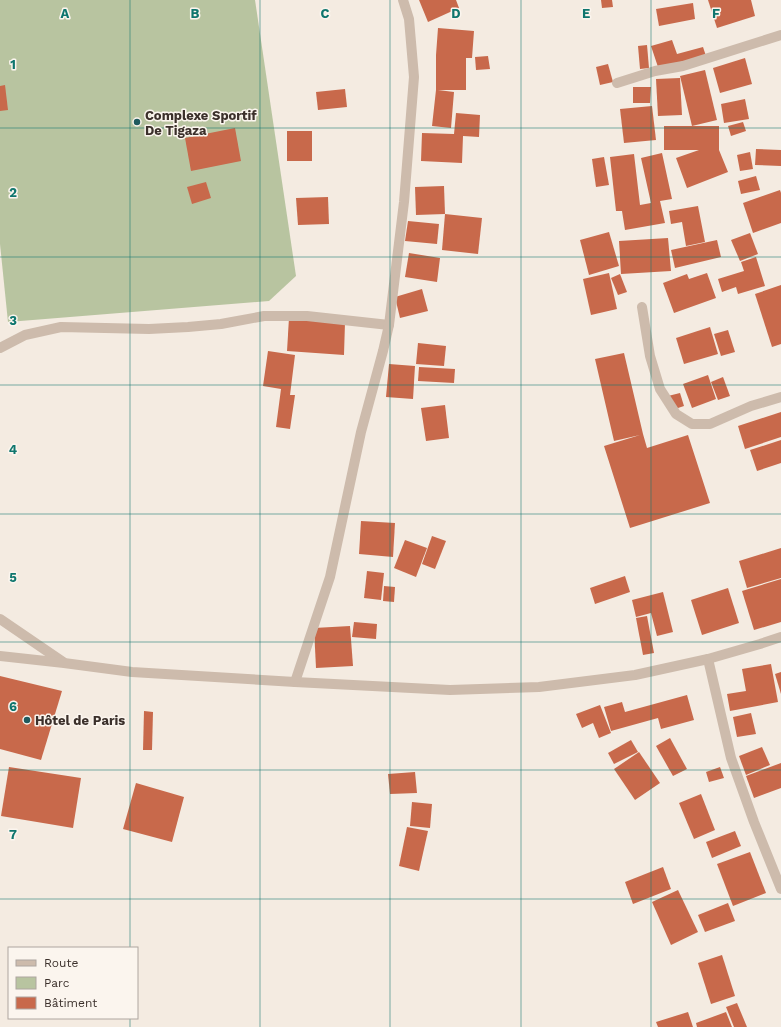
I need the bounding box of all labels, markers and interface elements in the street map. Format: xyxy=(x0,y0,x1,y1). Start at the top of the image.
text: A xyxy=(61,6,70,21)
text: B xyxy=(191,6,200,21)
text: C xyxy=(321,6,330,21)
text: D xyxy=(451,6,461,21)
text: E xyxy=(582,6,590,21)
text: F xyxy=(712,6,720,21)
text: 1 xyxy=(10,57,16,72)
place label: Complexe Sportif De Tigaza xyxy=(145,108,257,138)
marker: Complexe Sportif De Tigaza xyxy=(132,117,142,127)
text: 2 xyxy=(9,185,17,200)
text: 3 xyxy=(9,313,17,328)
text: 4 xyxy=(9,442,18,457)
text: 5 xyxy=(9,570,17,585)
text: 6 xyxy=(9,699,17,714)
place label: Hôtel de Paris xyxy=(35,713,125,728)
marker: Hôtel de Paris xyxy=(22,715,32,725)
text: 7 xyxy=(9,827,17,842)
legend xyxy=(8,947,138,1019)
text: Route xyxy=(44,956,78,970)
text: Parc xyxy=(44,976,70,990)
text: Bâtiment xyxy=(44,996,97,1010)

